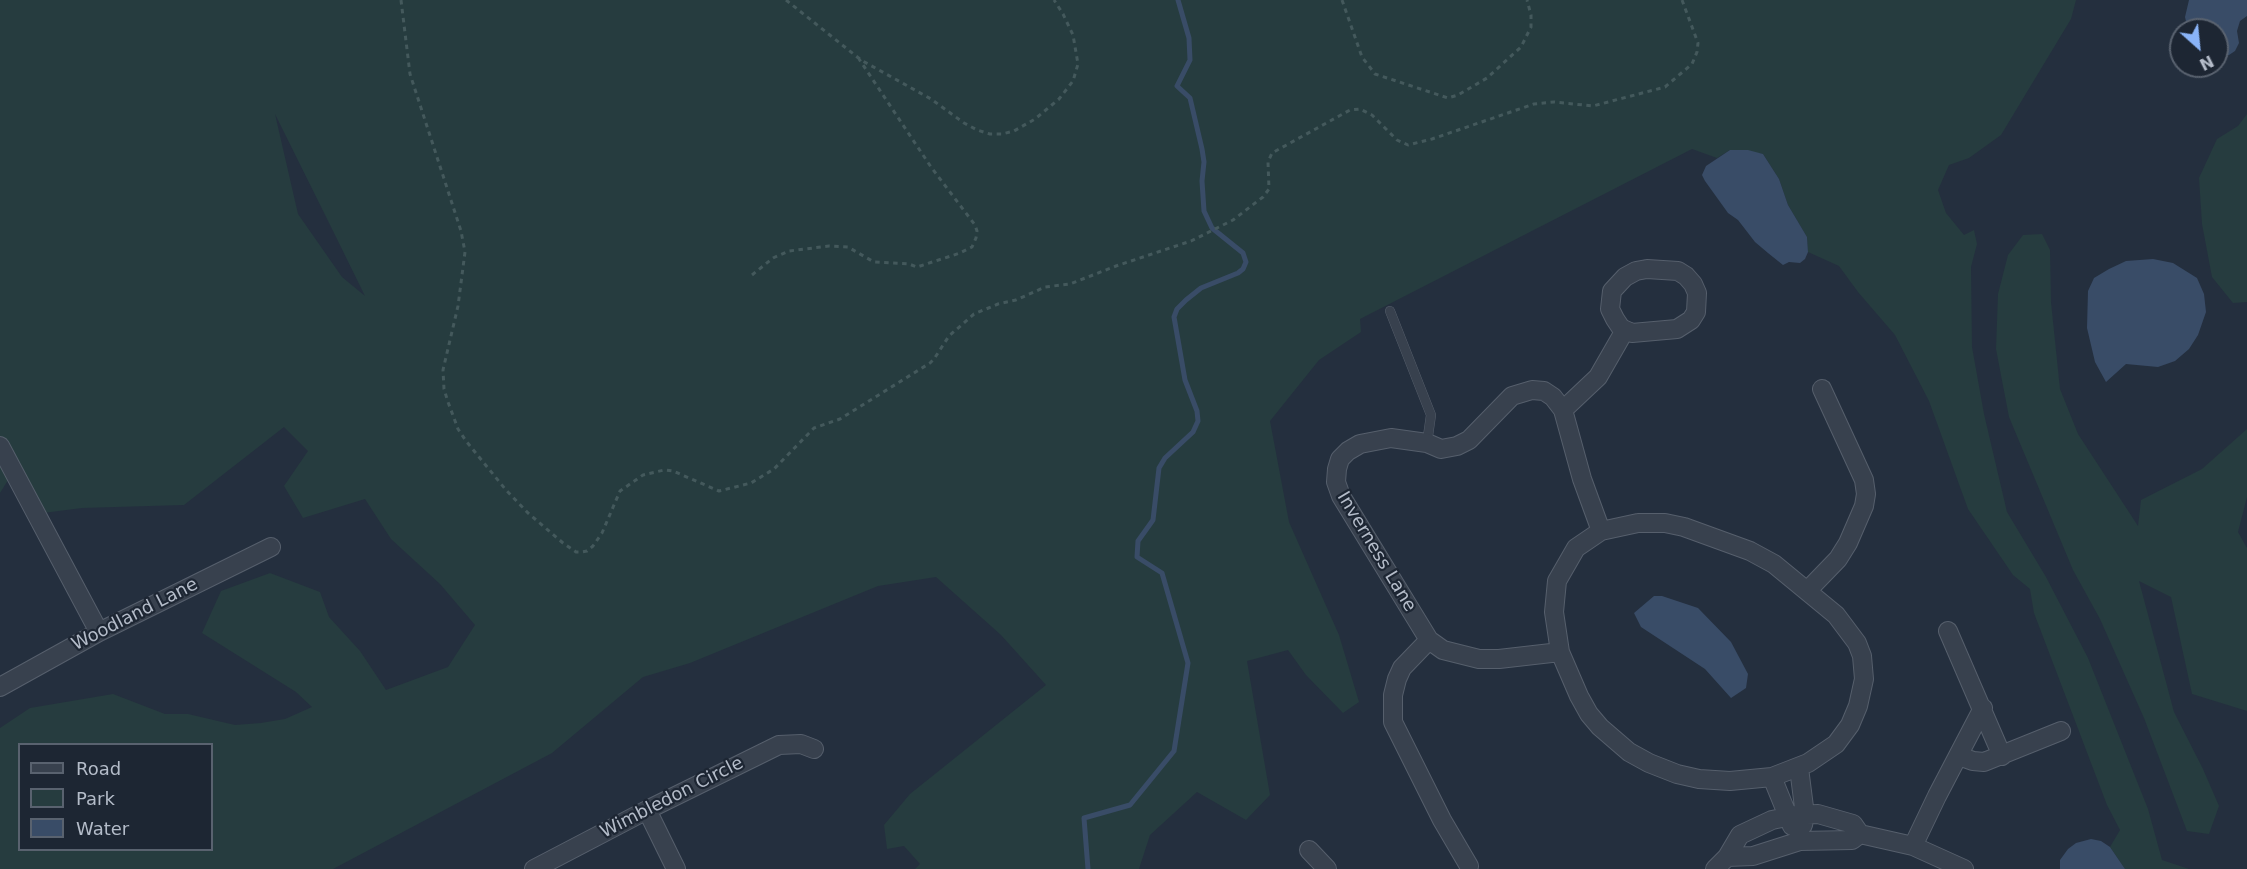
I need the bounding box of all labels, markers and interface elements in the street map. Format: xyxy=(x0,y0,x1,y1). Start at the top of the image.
north arrow xyxy=(2169,18,2229,78)
text: N xyxy=(2196,51,2217,74)
street label: Inverness Lane xyxy=(1332,488,1420,616)
street label: Woodland Lane xyxy=(68,574,202,656)
legend xyxy=(18,743,213,851)
street label: Wimbledon Circle xyxy=(597,753,747,843)
text: Road xyxy=(76,758,121,779)
text: Park xyxy=(76,788,115,809)
text: Water xyxy=(76,818,129,839)

